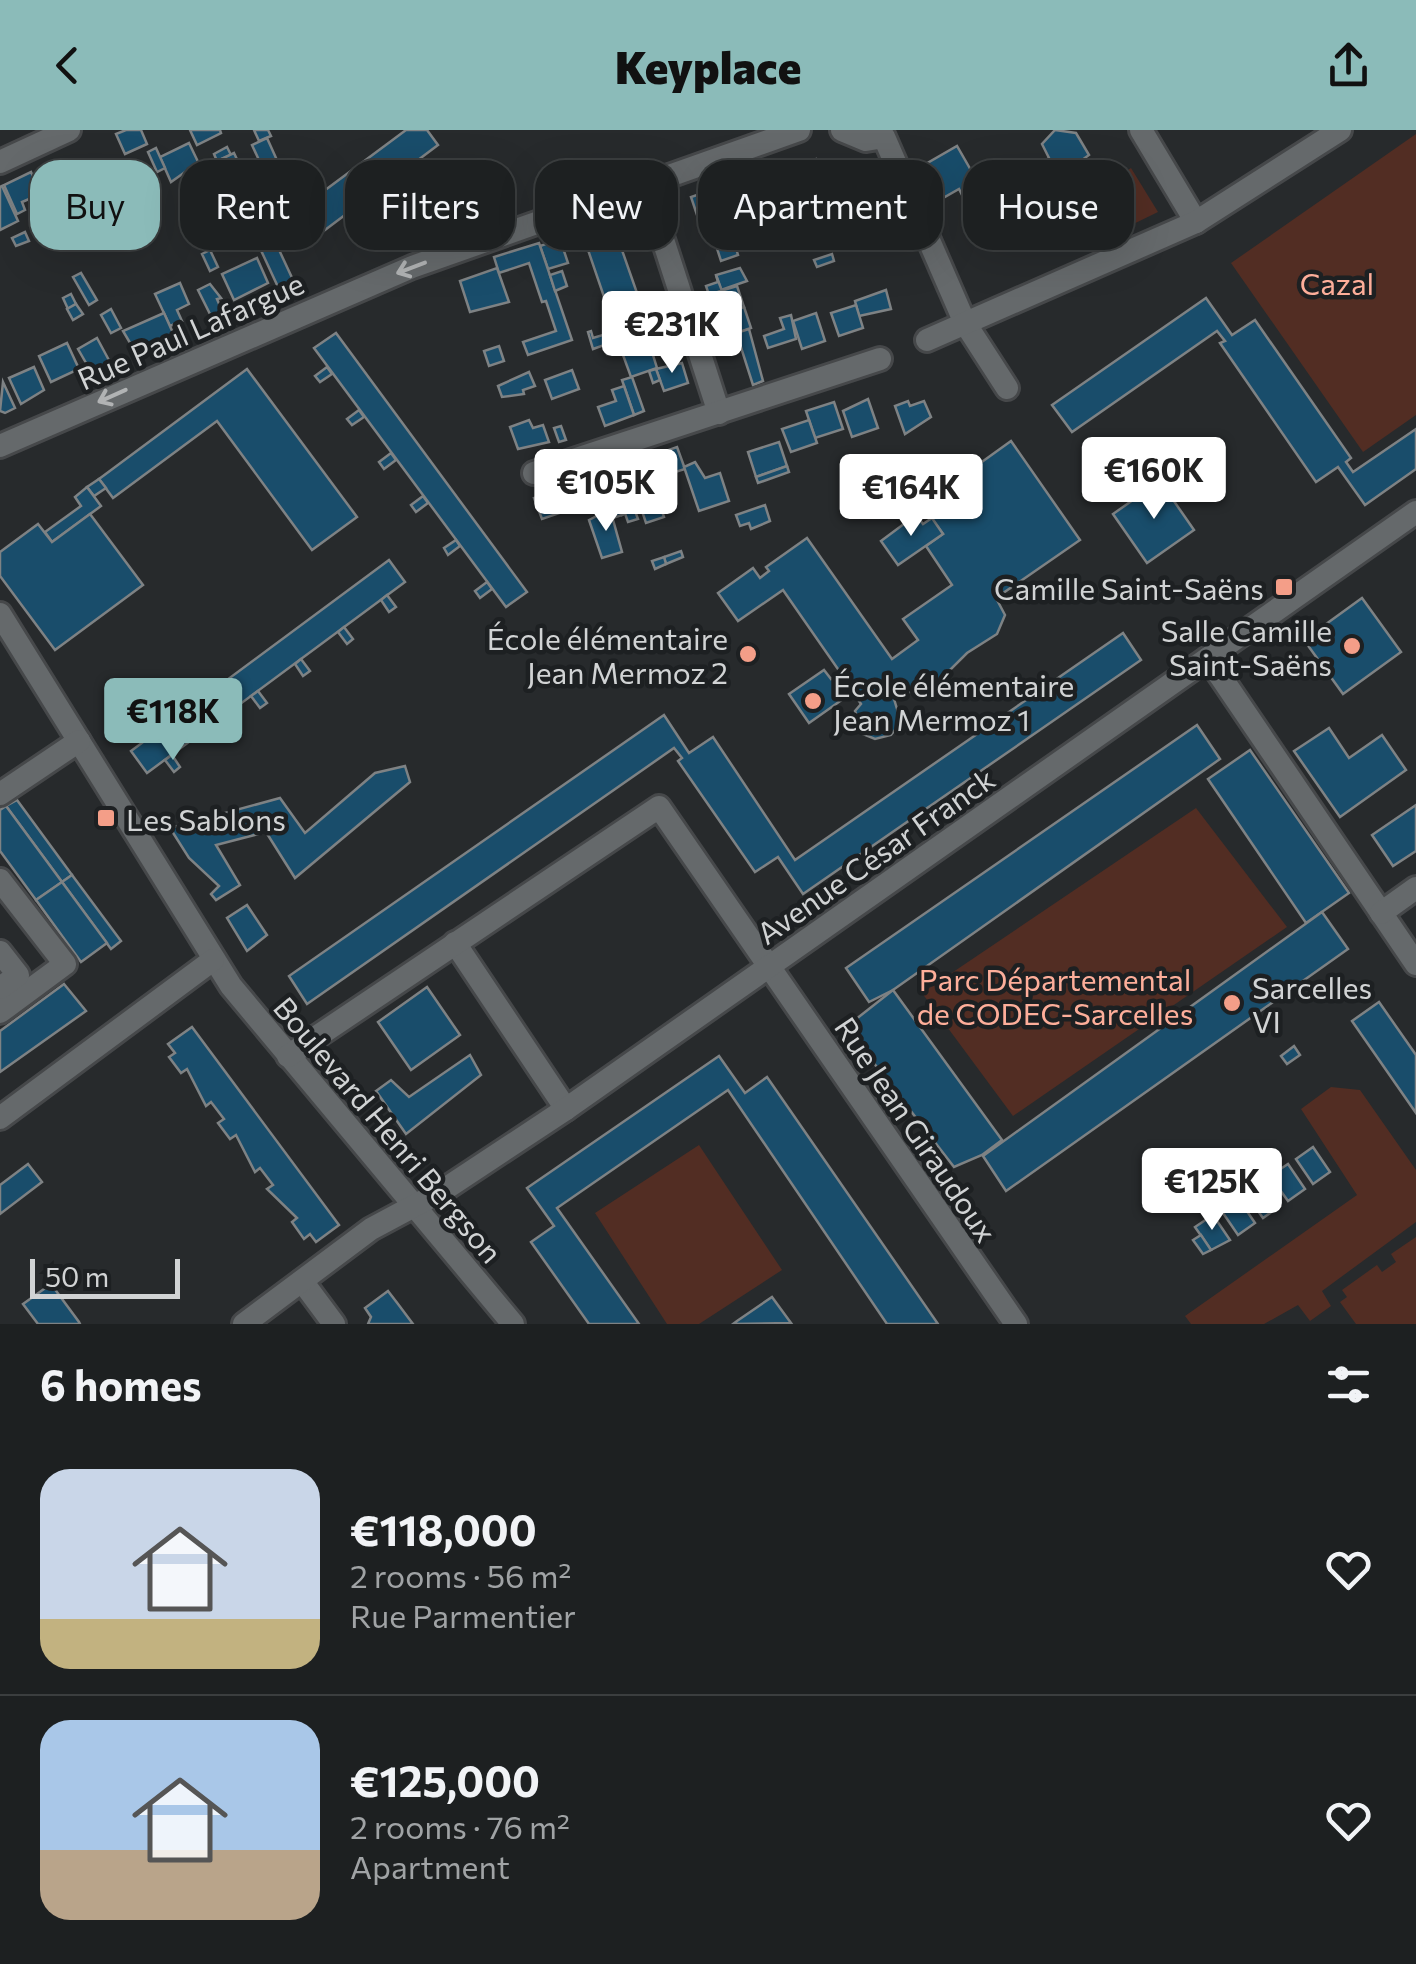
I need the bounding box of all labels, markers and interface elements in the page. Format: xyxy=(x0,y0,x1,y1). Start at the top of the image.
icon: back xyxy=(40,38,95,93)
text: Keyplace xyxy=(615,38,801,93)
icon: share xyxy=(1321,38,1376,93)
chip: Buy xyxy=(30,160,160,250)
chip: Rent xyxy=(180,160,325,250)
chip: Filters xyxy=(345,160,515,250)
chip: New xyxy=(535,160,678,250)
chip: Apartment xyxy=(698,160,943,250)
chip: House xyxy=(963,160,1134,250)
one-way arrow xyxy=(396,260,427,278)
street label: Rue Paul Lafargue xyxy=(71,264,309,396)
park label: Cazal xyxy=(1300,264,1374,301)
pin: €231K xyxy=(602,291,742,376)
text: €231K xyxy=(624,303,720,343)
one-way arrow xyxy=(97,388,128,406)
pin: €160K xyxy=(1084,437,1224,522)
pin: €105K xyxy=(536,449,676,534)
text: €160K xyxy=(1104,449,1204,489)
pin: €164K xyxy=(841,454,981,539)
text: €105K xyxy=(556,461,656,501)
text: €164K xyxy=(862,466,960,506)
place label: Camille Saint-Saëns xyxy=(994,569,1264,606)
marker: Camille Saint-Saëns xyxy=(1273,576,1295,598)
place label: Salle Camille Saint-Saëns xyxy=(1161,611,1332,682)
place label: École élémentaire Jean Mermoz 2 xyxy=(487,619,728,690)
marker: Salle Camille Saint-Saëns xyxy=(1341,635,1363,657)
marker: École élémentaire Jean Mermoz 2 xyxy=(737,643,759,665)
place label: École élémentaire Jean Mermoz 1 xyxy=(833,666,1074,737)
pin: €118K xyxy=(103,678,243,763)
text: €118K xyxy=(126,690,220,730)
marker: École élémentaire Jean Mermoz 1 xyxy=(802,690,824,712)
street label: Avenue César Franck xyxy=(749,759,1001,951)
place label: Les Sablons xyxy=(126,800,286,837)
marker: Les Sablons xyxy=(95,807,117,829)
park label: Parc Départemental de CODEC-Sarcelles xyxy=(917,960,1193,1031)
place label: Sarcelles VI xyxy=(1252,968,1372,1039)
street label: Boulevard Henri Bergson xyxy=(267,989,511,1269)
marker: Sarcelles VI xyxy=(1221,992,1243,1014)
street label: Rue Jean Giraudoux xyxy=(828,1010,1006,1248)
pin: €125K xyxy=(1142,1148,1282,1233)
text: €125K xyxy=(1164,1160,1260,1200)
scale bar xyxy=(30,1254,180,1298)
text: 50 m xyxy=(45,1259,109,1293)
icon: filters xyxy=(1321,1357,1376,1412)
text: 6 homes xyxy=(40,1358,202,1410)
text: €118,000 xyxy=(350,1503,537,1555)
icon: home xyxy=(120,1509,240,1629)
icon: heart xyxy=(1321,1542,1376,1597)
text: 2 rooms · 56 m² xyxy=(350,1555,571,1595)
text: Rue Parmentier xyxy=(350,1595,576,1635)
text: €125,000 xyxy=(350,1754,540,1806)
icon: home xyxy=(120,1760,240,1880)
icon: heart xyxy=(1321,1793,1376,1848)
text: 2 rooms · 76 m² xyxy=(350,1806,570,1846)
text: Apartment xyxy=(350,1846,510,1886)

